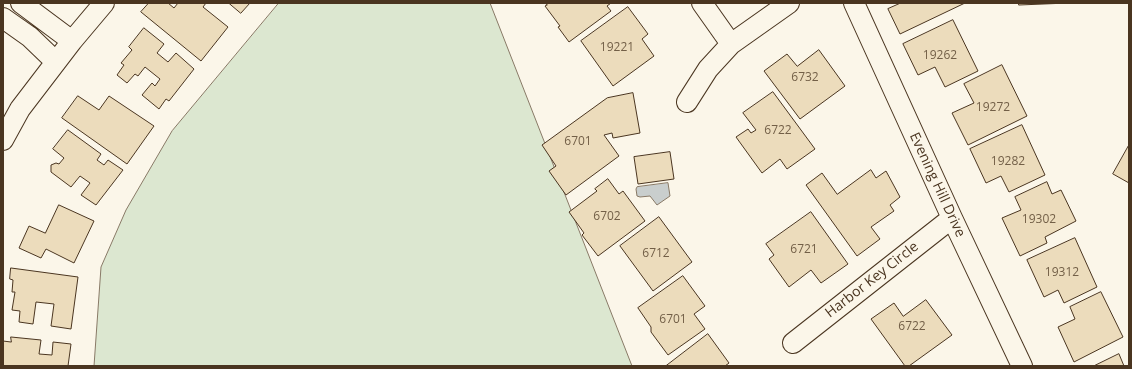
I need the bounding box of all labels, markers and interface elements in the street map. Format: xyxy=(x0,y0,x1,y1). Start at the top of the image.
house number: 19221 xyxy=(600,41,634,55)
house number: 19262 xyxy=(923,49,957,63)
house number: 6732 xyxy=(791,71,819,85)
house number: 19272 xyxy=(976,101,1010,115)
house number: 6722 xyxy=(764,124,792,138)
street label: Evening Hill Drive xyxy=(905,130,969,240)
house number: 6701 xyxy=(564,135,592,149)
house number: 19282 xyxy=(991,155,1025,169)
house number: 6702 xyxy=(593,210,621,224)
house number: 19302 xyxy=(1022,213,1056,227)
street label: Harbor Key Circle xyxy=(822,238,922,322)
house number: 6721 xyxy=(790,243,818,257)
house number: 6712 xyxy=(642,247,670,261)
house number: 19312 xyxy=(1045,266,1079,280)
house number: 6701 xyxy=(659,313,687,327)
house number: 6722 xyxy=(898,320,926,334)

